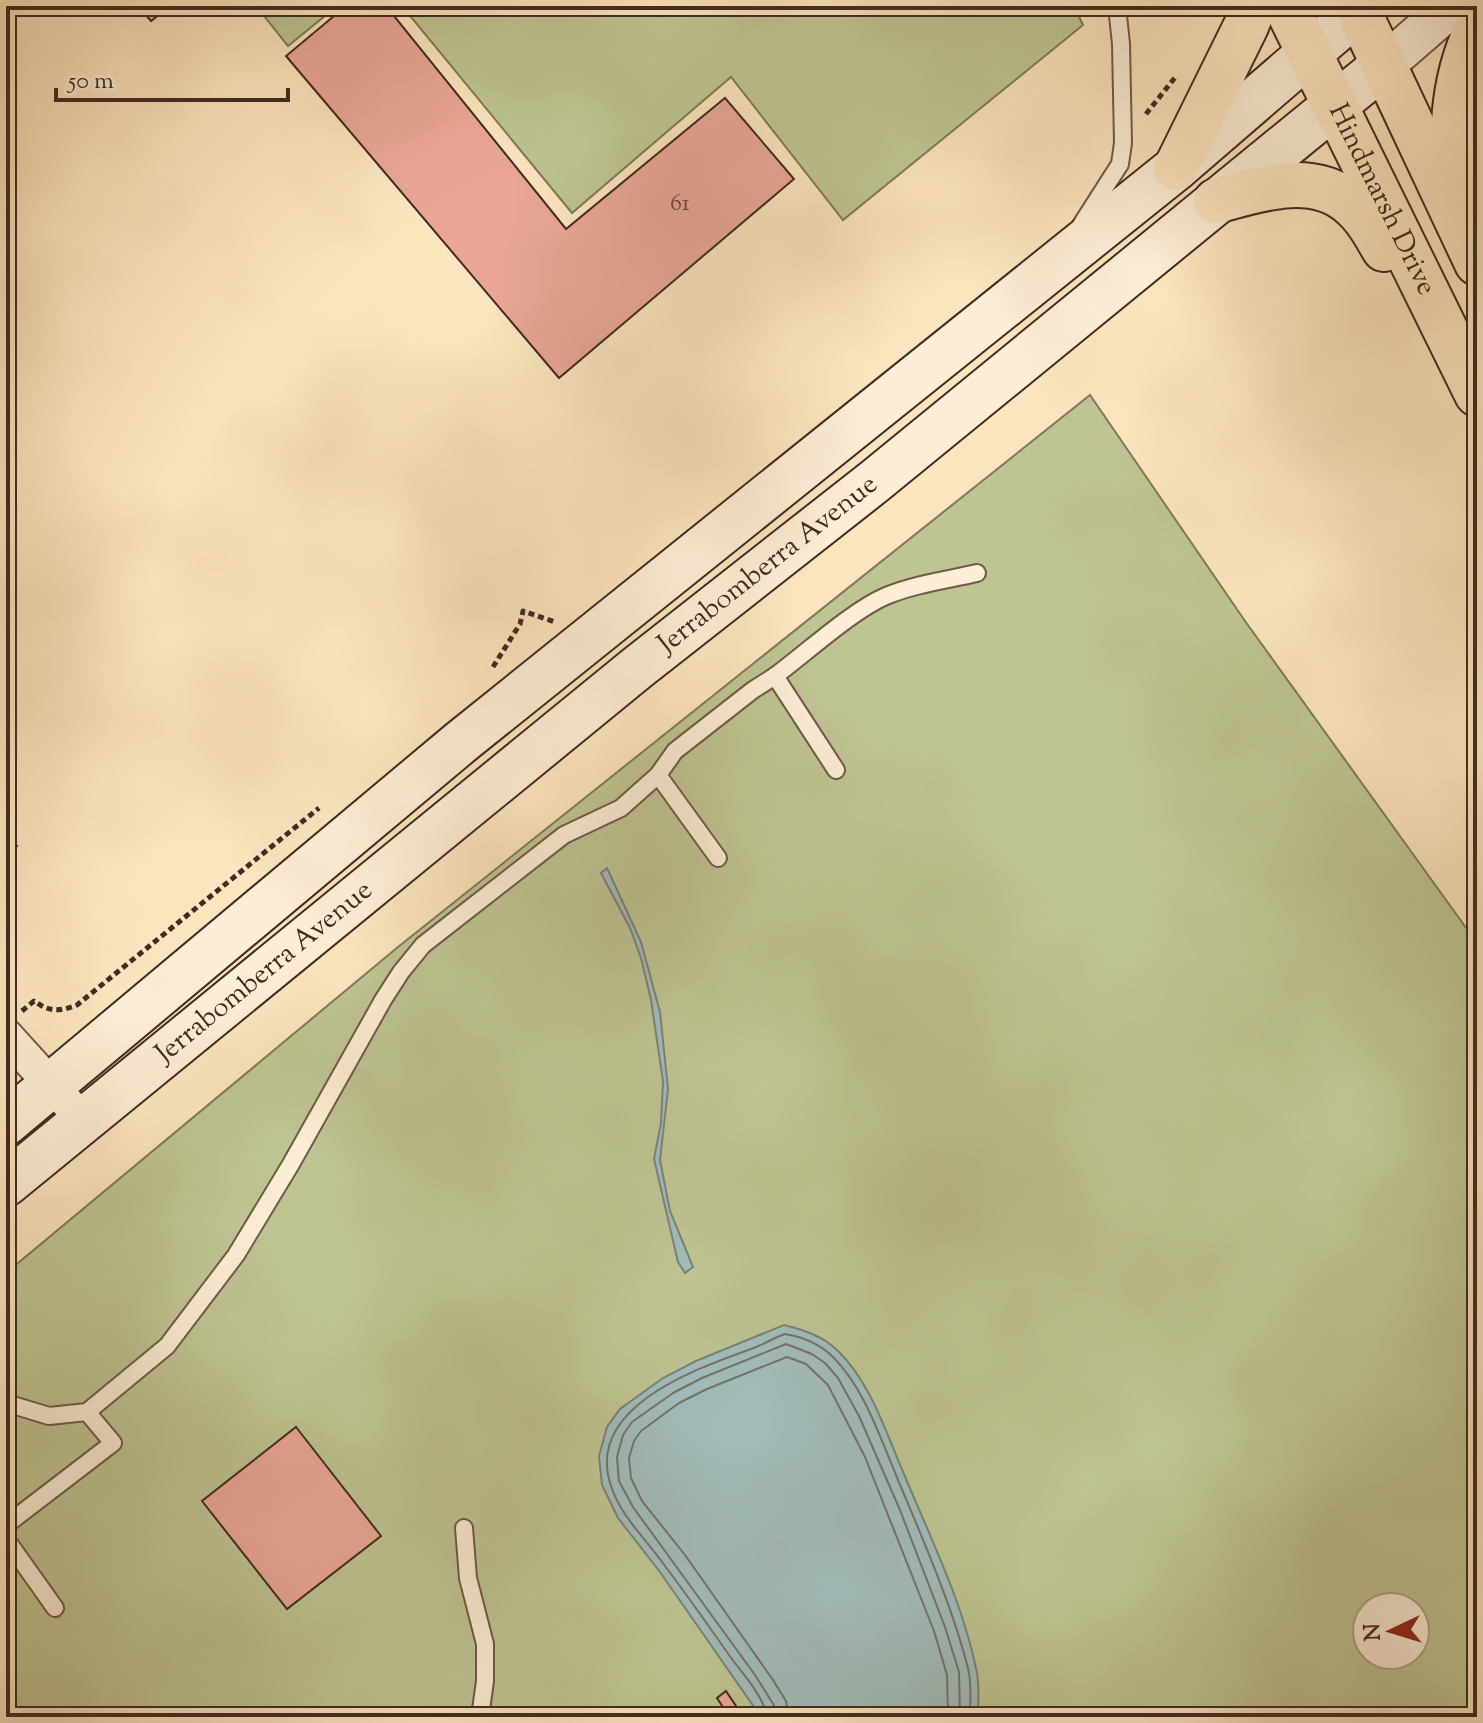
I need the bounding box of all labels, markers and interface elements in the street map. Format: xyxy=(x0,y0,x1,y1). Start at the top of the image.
scale bar xyxy=(56,52,288,102)
text: 50 m xyxy=(66,65,114,99)
street label: Hindmarsh Drive xyxy=(1317,97,1446,303)
house number: 61 xyxy=(670,187,690,221)
street label: Jerrabomberra Avenue xyxy=(648,466,887,665)
street label: Jerrabomberra Avenue xyxy=(146,872,382,1075)
north arrow xyxy=(1351,1591,1431,1671)
text: N xyxy=(1357,1622,1391,1642)

